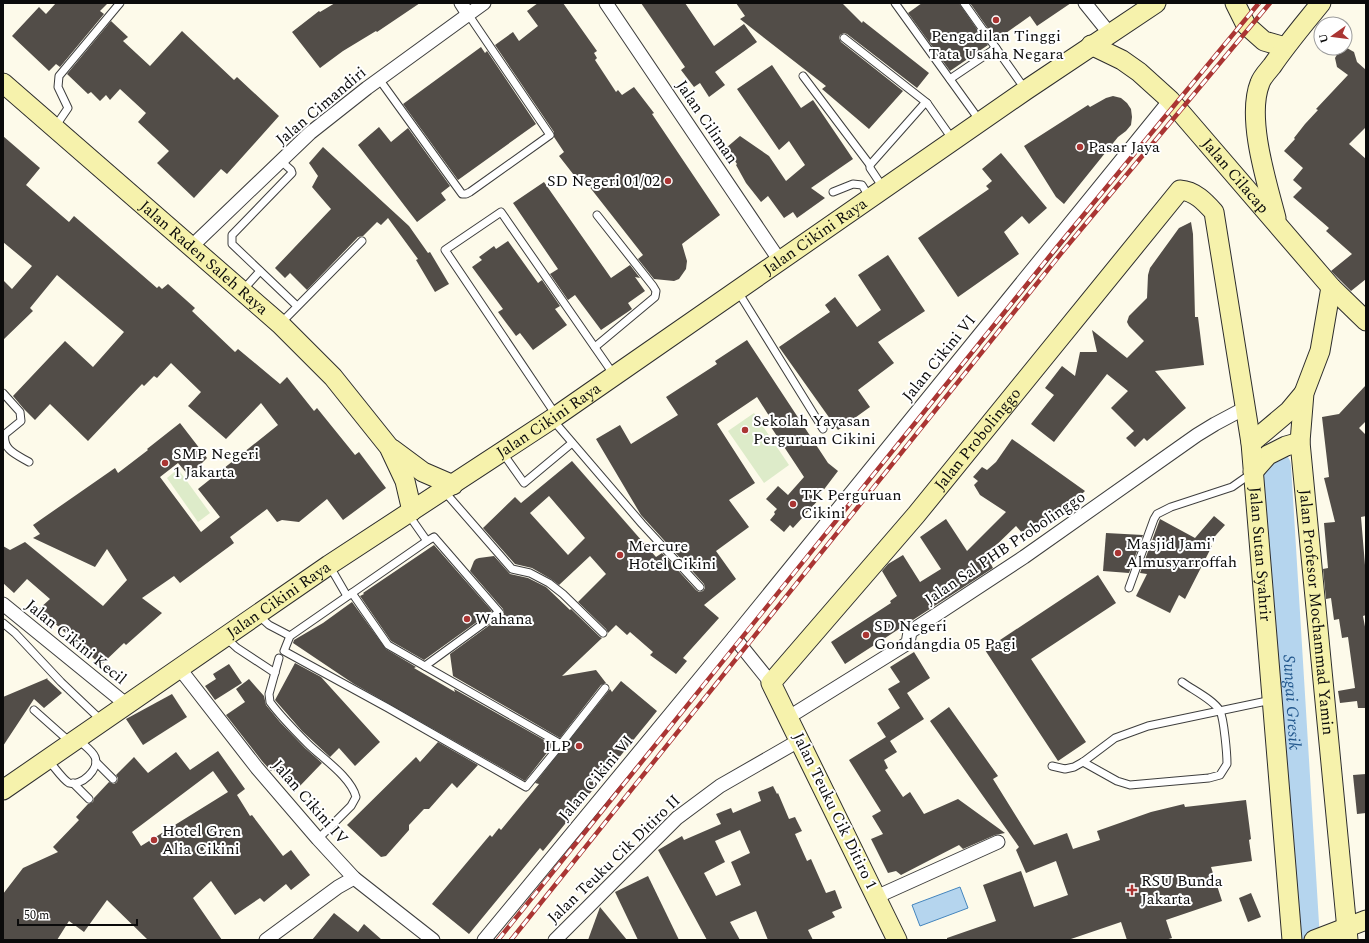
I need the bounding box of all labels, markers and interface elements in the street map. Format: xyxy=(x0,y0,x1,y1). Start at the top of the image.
marker: Pengadilan Tinggi Tata Usaha Negara xyxy=(991,15,1001,25)
north arrow xyxy=(1313,16,1353,56)
place label: Pengadilan Tinggi Tata Usaha Negara xyxy=(928,24,1064,66)
text: U xyxy=(1314,32,1333,45)
street label: Jalan Cimandiri xyxy=(270,61,372,151)
street label: Jalan Ciliman xyxy=(670,75,744,169)
street label: Jalan Cilacap xyxy=(1196,133,1275,219)
place label: Pasar Jaya xyxy=(1088,135,1160,159)
marker: Pasar Jaya xyxy=(1075,142,1085,152)
place label: SD Negeri 01/02 xyxy=(547,169,660,193)
marker: SD Negeri 01/02 xyxy=(663,176,673,186)
street label: Jalan Cikini Raya xyxy=(758,192,872,281)
street label: Jalan Raden Saleh Raya xyxy=(134,195,274,321)
street label: Jalan Cikini VI xyxy=(896,309,982,407)
street label: Jalan Cikini Raya xyxy=(491,376,606,464)
street label: Jalan Probolinggo xyxy=(928,382,1027,496)
place label: Sekolah Yayasan Perguruan Cikini xyxy=(753,409,876,451)
marker: Sekolah Yayasan Perguruan Cikini xyxy=(740,425,750,435)
place label: SMP Negeri 1 Jakarta xyxy=(173,442,259,484)
marker: SMP Negeri 1 Jakarta xyxy=(160,458,170,468)
place label: TK Perguruan Cikini xyxy=(801,483,901,525)
street label: Jalan Sal PHB Probolinggo xyxy=(920,485,1090,611)
street label: Jalan Sutan Syahrir xyxy=(1243,486,1278,622)
street label: Jalan Profesor Mochammad Yamin xyxy=(1293,488,1340,736)
marker: TK Perguruan Cikini xyxy=(788,499,798,509)
place label: Masjid Jami' Almusyarroffah xyxy=(1126,532,1237,574)
place label: Mercure Hotel Cikini xyxy=(628,534,716,576)
marker: Masjid Jami' Almusyarroffah xyxy=(1113,548,1123,558)
marker: Mercure Hotel Cikini xyxy=(615,550,625,560)
street label: Jalan Cikini Raya xyxy=(222,555,336,644)
street label: Jalan Cikini Kecil xyxy=(20,594,132,690)
place label: Wahana xyxy=(475,607,532,631)
marker: Wahana xyxy=(462,614,472,624)
place label: SD Negeri Gondangdia 05 Pagi xyxy=(874,614,1016,656)
marker: SD Negeri Gondangdia 05 Pagi xyxy=(861,630,871,640)
water label: Sungai Gresik xyxy=(1276,654,1307,751)
street label: Jalan Teuku Cik Ditiro 1 xyxy=(786,728,884,894)
street label: Jalan Cikini VI xyxy=(553,730,639,826)
place label: ILP xyxy=(545,734,571,758)
marker: ILP xyxy=(574,741,584,751)
street label: Jalan Cikini IV xyxy=(266,754,354,850)
street label: Jalan Teuku Cik Ditiro II xyxy=(542,789,686,929)
place label: Hotel Gren Alia Cikini xyxy=(162,819,241,861)
marker: Hotel Gren Alia Cikini xyxy=(149,835,159,845)
place label: RSU Bunda Jakarta xyxy=(1141,869,1223,911)
marker: RSU Bunda Jakarta xyxy=(1126,884,1138,896)
scale bar xyxy=(18,901,137,927)
text: 50 m xyxy=(24,906,49,925)

